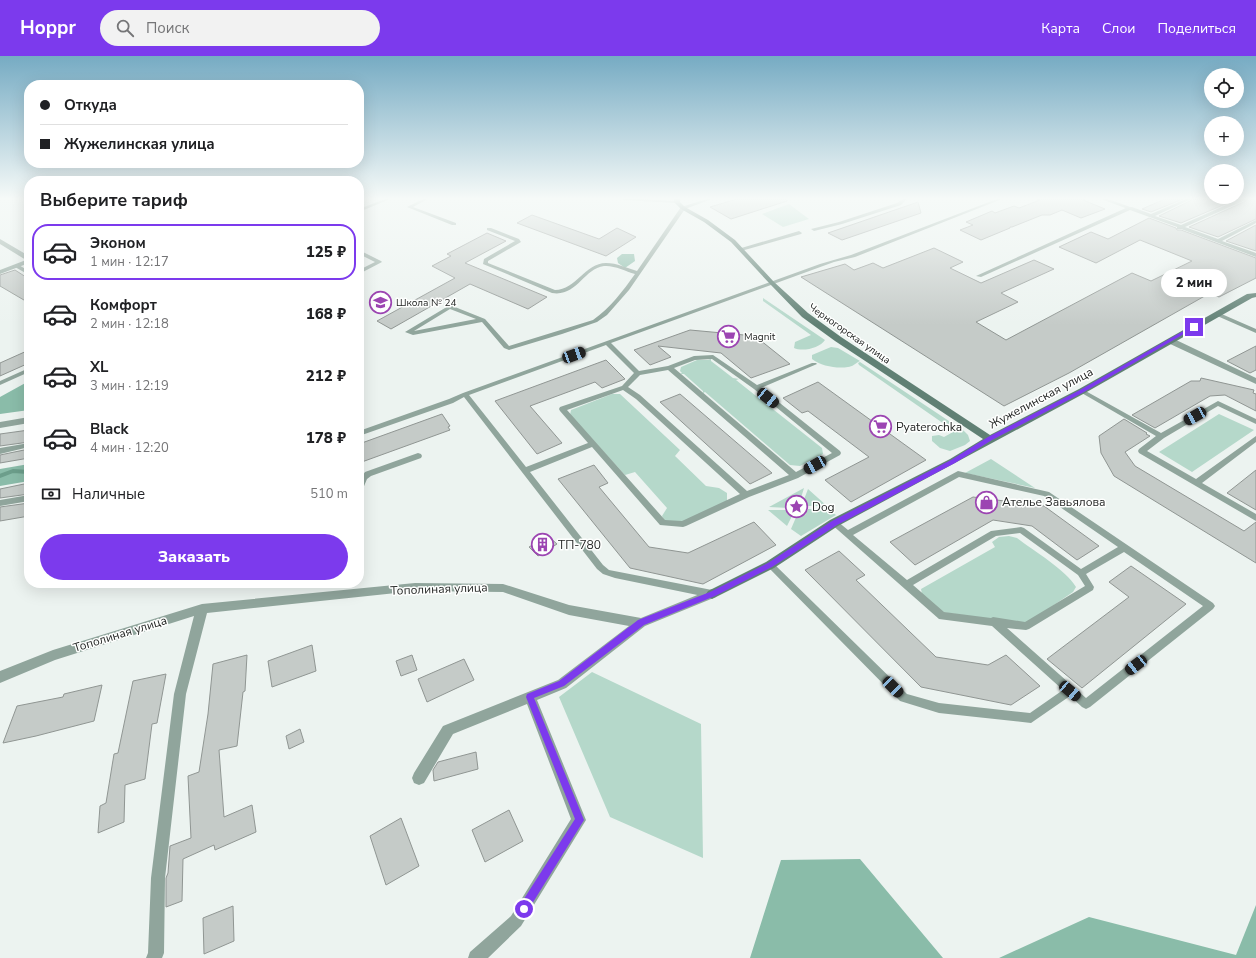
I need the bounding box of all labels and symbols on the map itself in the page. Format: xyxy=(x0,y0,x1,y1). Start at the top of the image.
callout: 2 мин xyxy=(1161,269,1227,297)
school or university icon: Школа № 24 xyxy=(368,289,394,315)
place label: Школа № 24 xyxy=(396,296,456,310)
street label: Черногорская улица xyxy=(806,300,893,367)
route end xyxy=(1185,318,1203,336)
supermarket icon: Magnit xyxy=(715,323,741,349)
place label: Magnit xyxy=(744,330,776,344)
car xyxy=(561,345,587,365)
street label: Жужелинская улица xyxy=(986,364,1096,432)
car xyxy=(755,386,781,410)
car xyxy=(1182,405,1208,427)
supermarket icon: Pyaterochka xyxy=(867,414,893,440)
place label: Pyaterochka xyxy=(896,419,962,435)
car xyxy=(802,454,828,476)
shop icon: Ателье Завьялова xyxy=(974,489,1000,515)
place icon: Dog xyxy=(784,494,810,520)
place label: Ателье Завьялова xyxy=(1002,494,1106,510)
place label: Dog xyxy=(812,499,835,515)
building icon: ТП-780 xyxy=(530,532,556,558)
place label: ТП-780 xyxy=(558,537,601,553)
street label: Тополиная улица xyxy=(390,579,488,599)
street label: Тополиная улица xyxy=(71,612,169,656)
car xyxy=(1123,653,1149,677)
car xyxy=(880,674,906,700)
car xyxy=(1057,679,1083,703)
route start xyxy=(515,900,533,918)

